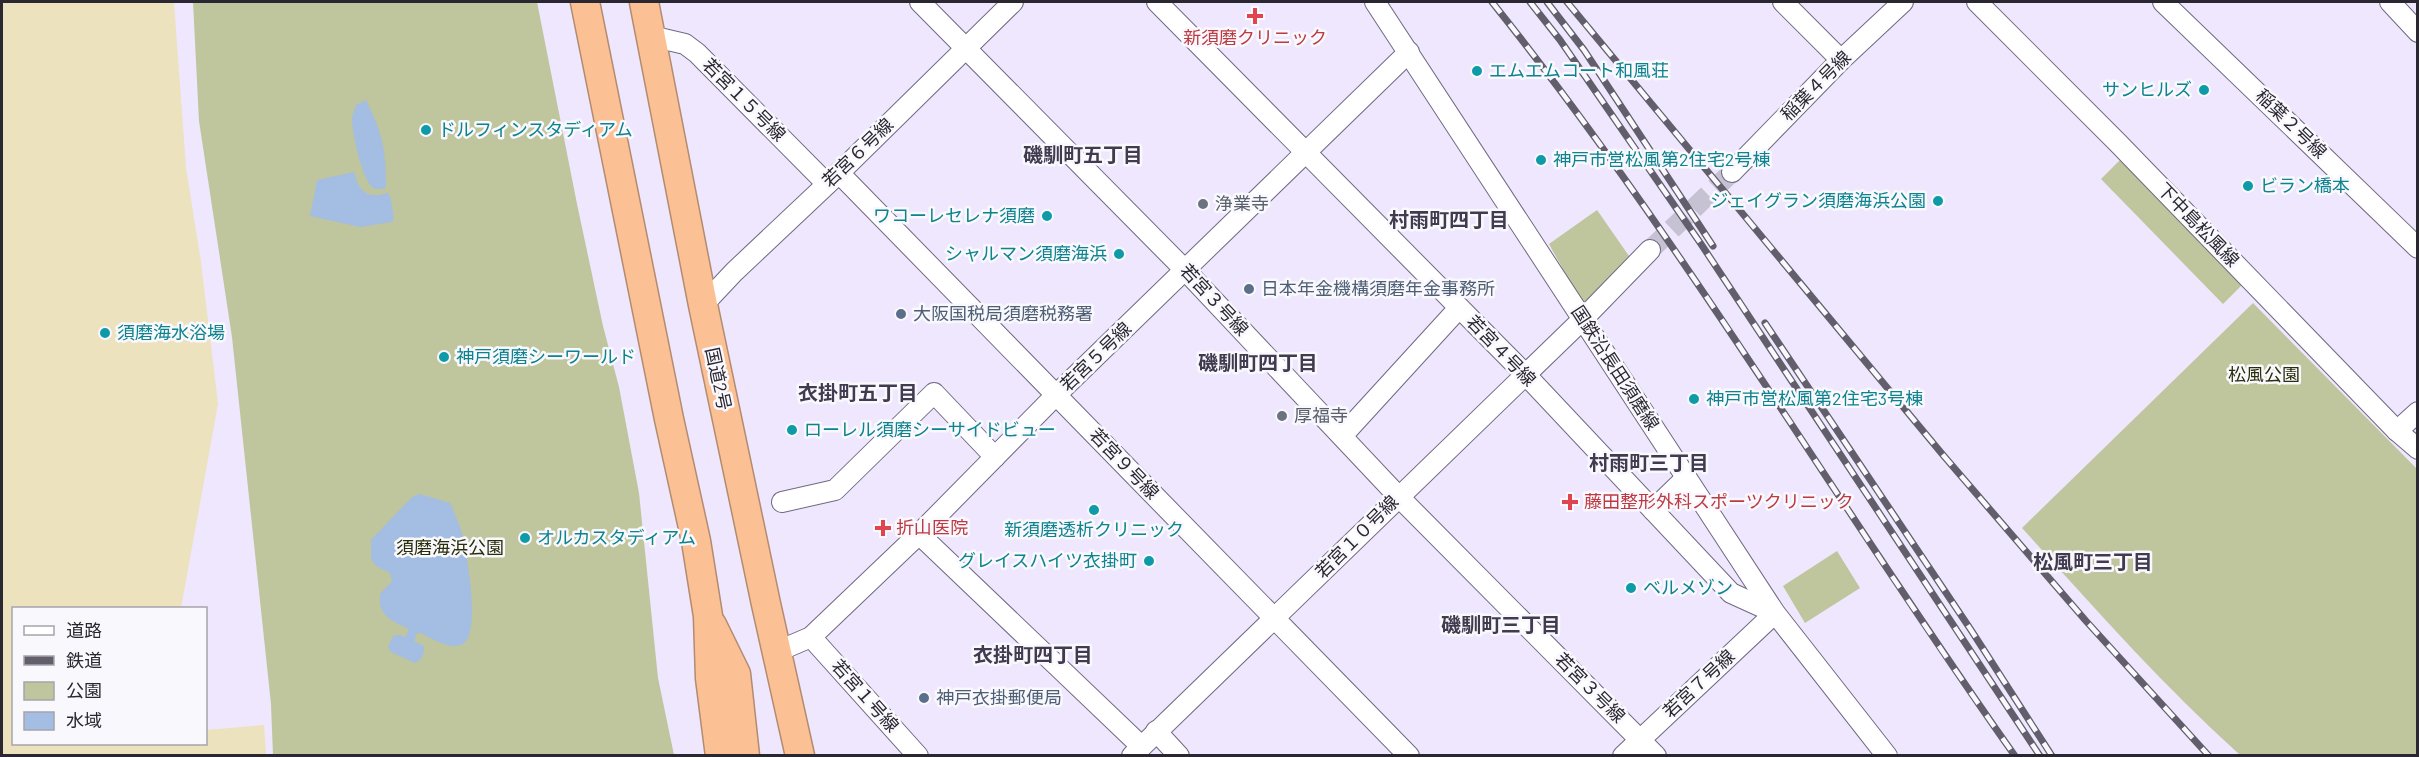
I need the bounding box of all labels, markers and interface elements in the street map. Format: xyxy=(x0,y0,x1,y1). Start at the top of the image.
marker: 新須磨クリニック xyxy=(1246,7,1264,25)
place label: 新須磨クリニック xyxy=(1183,26,1327,48)
street label: 稲葉４号線 xyxy=(1776,46,1855,125)
street label: 若宮１５号線 xyxy=(699,53,791,145)
place label: エムエムコート和風荘 xyxy=(1489,59,1669,81)
marker: エムエムコート和風荘 xyxy=(1470,64,1484,78)
place label: サンヒルズ xyxy=(2102,78,2192,100)
marker: サンヒルズ xyxy=(2197,83,2211,97)
street label: 稲葉２号線 xyxy=(2252,84,2332,162)
street label: 若宮６号線 xyxy=(817,113,897,191)
place label: ドルフィンスタディアム xyxy=(438,118,633,140)
marker: ドルフィンスタディアム xyxy=(419,123,433,137)
district label: 磯馴町五丁目 xyxy=(1023,142,1143,166)
place label: 神戸市営松風第2住宅2号棟 xyxy=(1553,148,1770,170)
marker: 神戸市営松風第2住宅2号棟 xyxy=(1534,153,1548,167)
place label: ビラン橋本 xyxy=(2260,174,2350,196)
street label: 下中島松風線 xyxy=(2153,178,2244,271)
marker: ビラン橋本 xyxy=(2241,179,2255,193)
place label: ジェイグラン須磨海浜公園 xyxy=(1710,189,1926,211)
place label: 浄業寺 xyxy=(1215,192,1269,214)
marker: ジェイグラン須磨海浜公園 xyxy=(1931,194,1945,208)
marker: 浄業寺 xyxy=(1196,197,1210,211)
place label: ワコーレセレナ須磨 xyxy=(873,204,1035,226)
district label: 村雨町四丁目 xyxy=(1389,207,1509,231)
marker: ワコーレセレナ須磨 xyxy=(1040,209,1054,223)
place label: シャルマン須磨海浜 xyxy=(945,242,1107,264)
marker: シャルマン須磨海浜 xyxy=(1112,247,1126,261)
street label: 若宮３号線 xyxy=(1176,259,1253,340)
place label: 日本年金機構須磨年金事務所 xyxy=(1261,277,1495,299)
marker: 日本年金機構須磨年金事務所 xyxy=(1242,282,1256,296)
street label: 国鉄沿長田須磨線 xyxy=(1567,301,1664,434)
place label: 大阪国税局須磨税務署 xyxy=(913,302,1093,324)
marker: 大阪国税局須磨税務署 xyxy=(894,307,908,321)
street label: 若宮４号線 xyxy=(1463,310,1541,390)
street label: 若宮５号線 xyxy=(1055,317,1135,395)
place label: 須磨海水浴場 xyxy=(117,321,225,343)
marker: 須磨海水浴場 xyxy=(98,326,112,340)
place label: 神戸須磨シーワールド xyxy=(456,345,636,367)
street label: 国道2号 xyxy=(702,345,736,412)
marker: 神戸須磨シーワールド xyxy=(437,350,451,364)
district label: 磯馴町四丁目 xyxy=(1198,350,1318,374)
park label: 松風公園 xyxy=(2228,363,2300,385)
district label: 衣掛町五丁目 xyxy=(798,380,918,404)
place label: 神戸市営松風第2住宅3号棟 xyxy=(1706,387,1923,409)
marker: 神戸市営松風第2住宅3号棟 xyxy=(1687,392,1701,406)
place label: 厚福寺 xyxy=(1294,404,1348,426)
marker: 厚福寺 xyxy=(1275,409,1289,423)
place label: ローレル須磨シーサイドビュー xyxy=(804,418,1056,440)
marker: ローレル須磨シーサイドビュー xyxy=(785,423,799,437)
street label: 若宮９号線 xyxy=(1086,423,1164,503)
district label: 村雨町三丁目 xyxy=(1589,450,1709,474)
street label: 若宮１０号線 xyxy=(1310,490,1402,582)
place label: 藤田整形外科スポーツクリニック xyxy=(1584,490,1854,512)
marker: 藤田整形外科スポーツクリニック xyxy=(1561,493,1579,511)
marker: 新須磨透析クリニック xyxy=(1087,503,1101,517)
place label: 折山医院 xyxy=(896,516,968,538)
place label: 新須磨透析クリニック xyxy=(1004,518,1184,540)
marker: 折山医院 xyxy=(874,519,892,537)
place label: オルカスタディアム xyxy=(537,526,696,548)
marker: オルカスタディアム xyxy=(518,531,532,545)
park label: 須磨海浜公園 xyxy=(396,536,504,558)
place label: グレイスハイツ衣掛町 xyxy=(958,549,1137,571)
district label: 松風町三丁目 xyxy=(2033,549,2153,573)
marker: グレイスハイツ衣掛町 xyxy=(1142,554,1156,568)
place label: ベルメゾン xyxy=(1643,576,1733,598)
marker: ベルメゾン xyxy=(1624,581,1638,595)
legend xyxy=(12,607,207,745)
district label: 磯馴町三丁目 xyxy=(1441,612,1561,636)
text: 道路 xyxy=(66,619,102,641)
district label: 衣掛町四丁目 xyxy=(973,642,1093,666)
street label: 若宮７号線 xyxy=(1658,645,1739,722)
street label: 若宮３号線 xyxy=(1551,648,1630,727)
text: 鉄道 xyxy=(66,649,102,671)
street label: 若宮１号線 xyxy=(827,655,904,736)
text: 公園 xyxy=(66,679,102,701)
place label: 神戸衣掛郵便局 xyxy=(936,686,1062,708)
marker: 神戸衣掛郵便局 xyxy=(917,691,931,705)
text: 水域 xyxy=(66,709,102,731)

